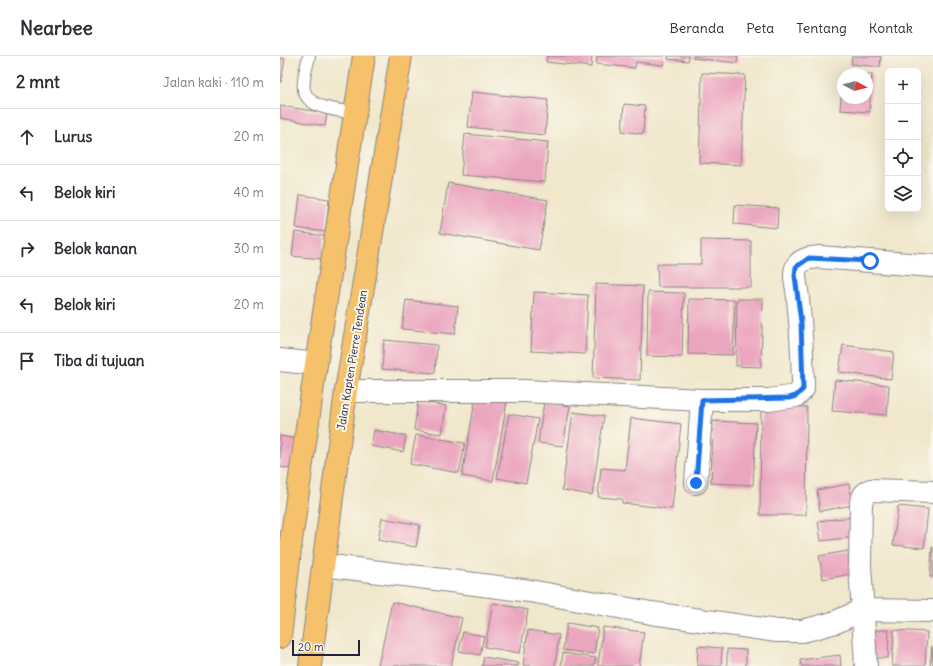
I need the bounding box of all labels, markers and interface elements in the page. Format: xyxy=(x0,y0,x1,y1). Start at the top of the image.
text: Nearbee xyxy=(20,16,93,40)
text: Beranda xyxy=(670,19,724,37)
text: Peta xyxy=(746,19,774,37)
text: Tentang xyxy=(796,19,847,37)
text: Kontak xyxy=(869,19,913,37)
north arrow xyxy=(837,68,873,104)
map controls xyxy=(885,68,921,212)
button: + xyxy=(885,68,921,104)
text: 2 mnt xyxy=(16,71,60,93)
text: Jalan kaki · 110 m xyxy=(163,74,264,91)
button: − xyxy=(885,104,921,140)
icon: ahead xyxy=(16,126,38,148)
text: Lurus xyxy=(54,127,92,146)
text: 20 m xyxy=(234,128,264,145)
button: locate xyxy=(885,140,921,176)
button: layers xyxy=(885,176,921,212)
icon: left xyxy=(16,182,38,204)
text: Belok kiri xyxy=(54,183,115,202)
text: 40 m xyxy=(233,184,264,201)
icon: right xyxy=(16,238,38,260)
text: Belok kanan xyxy=(54,239,137,258)
text: 30 m xyxy=(234,240,264,257)
route start xyxy=(861,252,879,270)
street label: Jalan Kapten Pierre Tendean xyxy=(334,289,370,431)
icon: left xyxy=(16,294,38,316)
text: Belok kiri xyxy=(54,295,115,314)
text: 20 m xyxy=(234,296,264,313)
icon: arrive xyxy=(16,350,38,372)
text: Tiba di tujuan xyxy=(54,351,144,370)
route end xyxy=(687,474,705,492)
scale bar xyxy=(292,638,360,657)
text: 20 m xyxy=(298,640,324,654)

